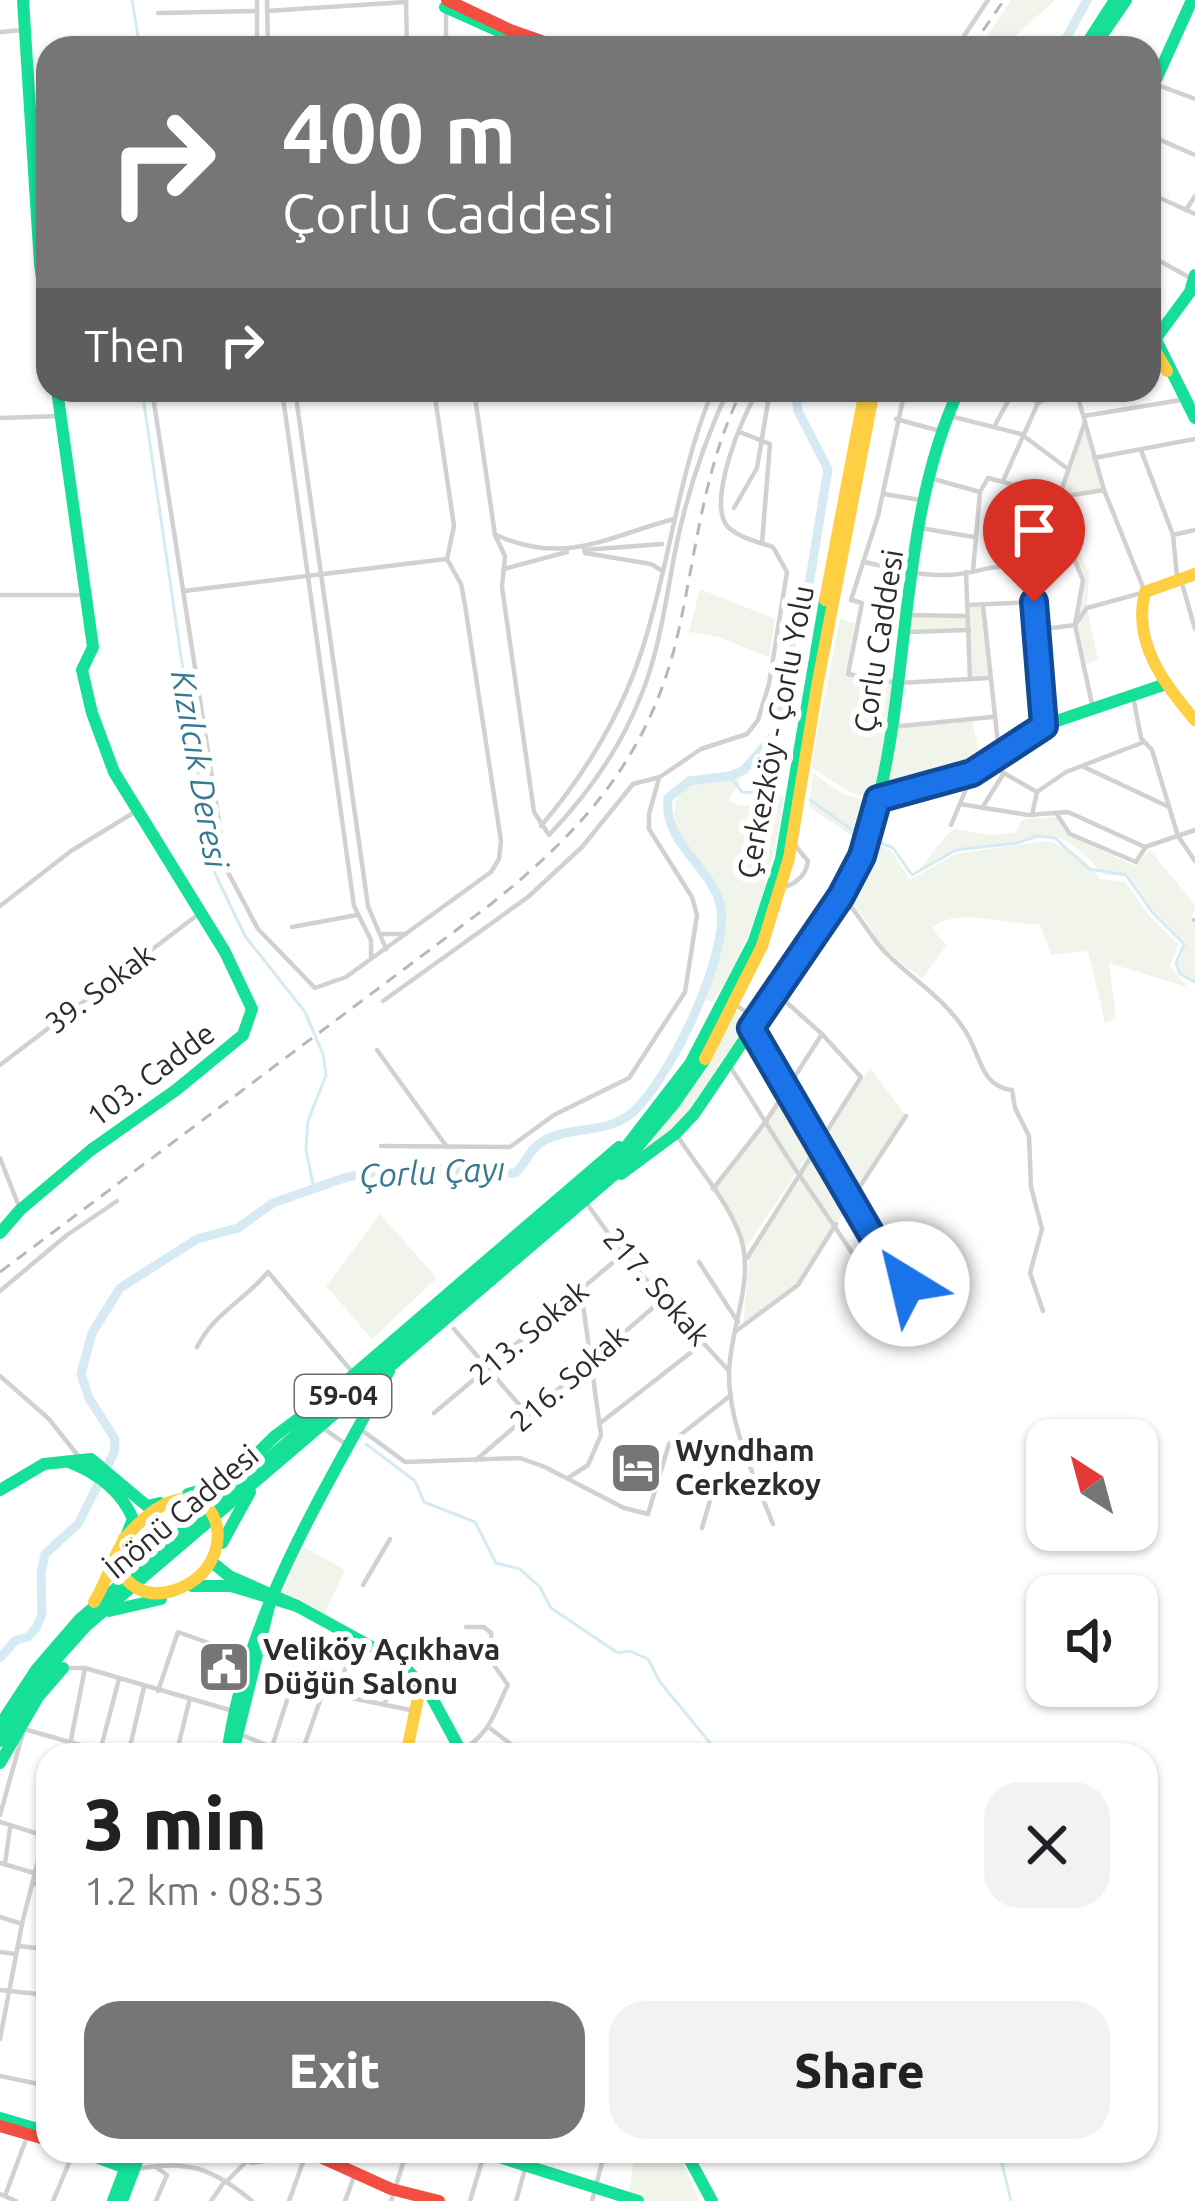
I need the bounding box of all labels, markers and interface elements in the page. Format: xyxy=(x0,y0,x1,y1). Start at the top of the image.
icon: right xyxy=(84,84,240,240)
text: 400 m xyxy=(282,85,516,179)
text: Çorlu Caddesi xyxy=(282,183,615,243)
icon: right xyxy=(209,312,275,378)
text: Then xyxy=(84,320,185,371)
pin xyxy=(983,479,1085,602)
icon: arrive xyxy=(1001,497,1067,563)
street label: Çorlu Caddesi xyxy=(847,547,909,735)
street label: Çerkezköy - Çorlu Yolu xyxy=(730,582,820,881)
water label: Kızılcık Deresi xyxy=(165,667,236,872)
street label: 39. Sokak xyxy=(38,936,160,1040)
street label: 103. Cadde xyxy=(80,1015,221,1133)
water label: Çorlu Çayı xyxy=(358,1149,506,1194)
street label: 217. Sokak xyxy=(597,1221,717,1352)
position arrow xyxy=(844,1221,970,1347)
street label: 213. Sokak xyxy=(462,1273,594,1392)
street label: 216. Sokak xyxy=(503,1318,634,1438)
road number: 59-04 xyxy=(295,1375,391,1417)
north arrow xyxy=(1026,1419,1158,1551)
map controls xyxy=(1026,1419,1158,1707)
place label: Wyndham Cerkezkoy xyxy=(675,1433,821,1501)
street label: İnönü Caddesi xyxy=(98,1437,265,1585)
hotel icon: Wyndham Cerkezkoy xyxy=(608,1440,664,1496)
button: sound xyxy=(1026,1575,1158,1707)
place label: Veliköy Açıkhava Düğün Salonu xyxy=(263,1632,500,1700)
public building icon: Veliköy Açıkhava Düğün Salonu xyxy=(196,1639,252,1695)
button: close xyxy=(984,1782,1110,1908)
text: 3 min xyxy=(84,1783,267,1864)
text: 1.2 km · 08:53 xyxy=(84,1869,325,1912)
button: Exit xyxy=(84,2001,585,2139)
button: Share xyxy=(609,2001,1110,2139)

